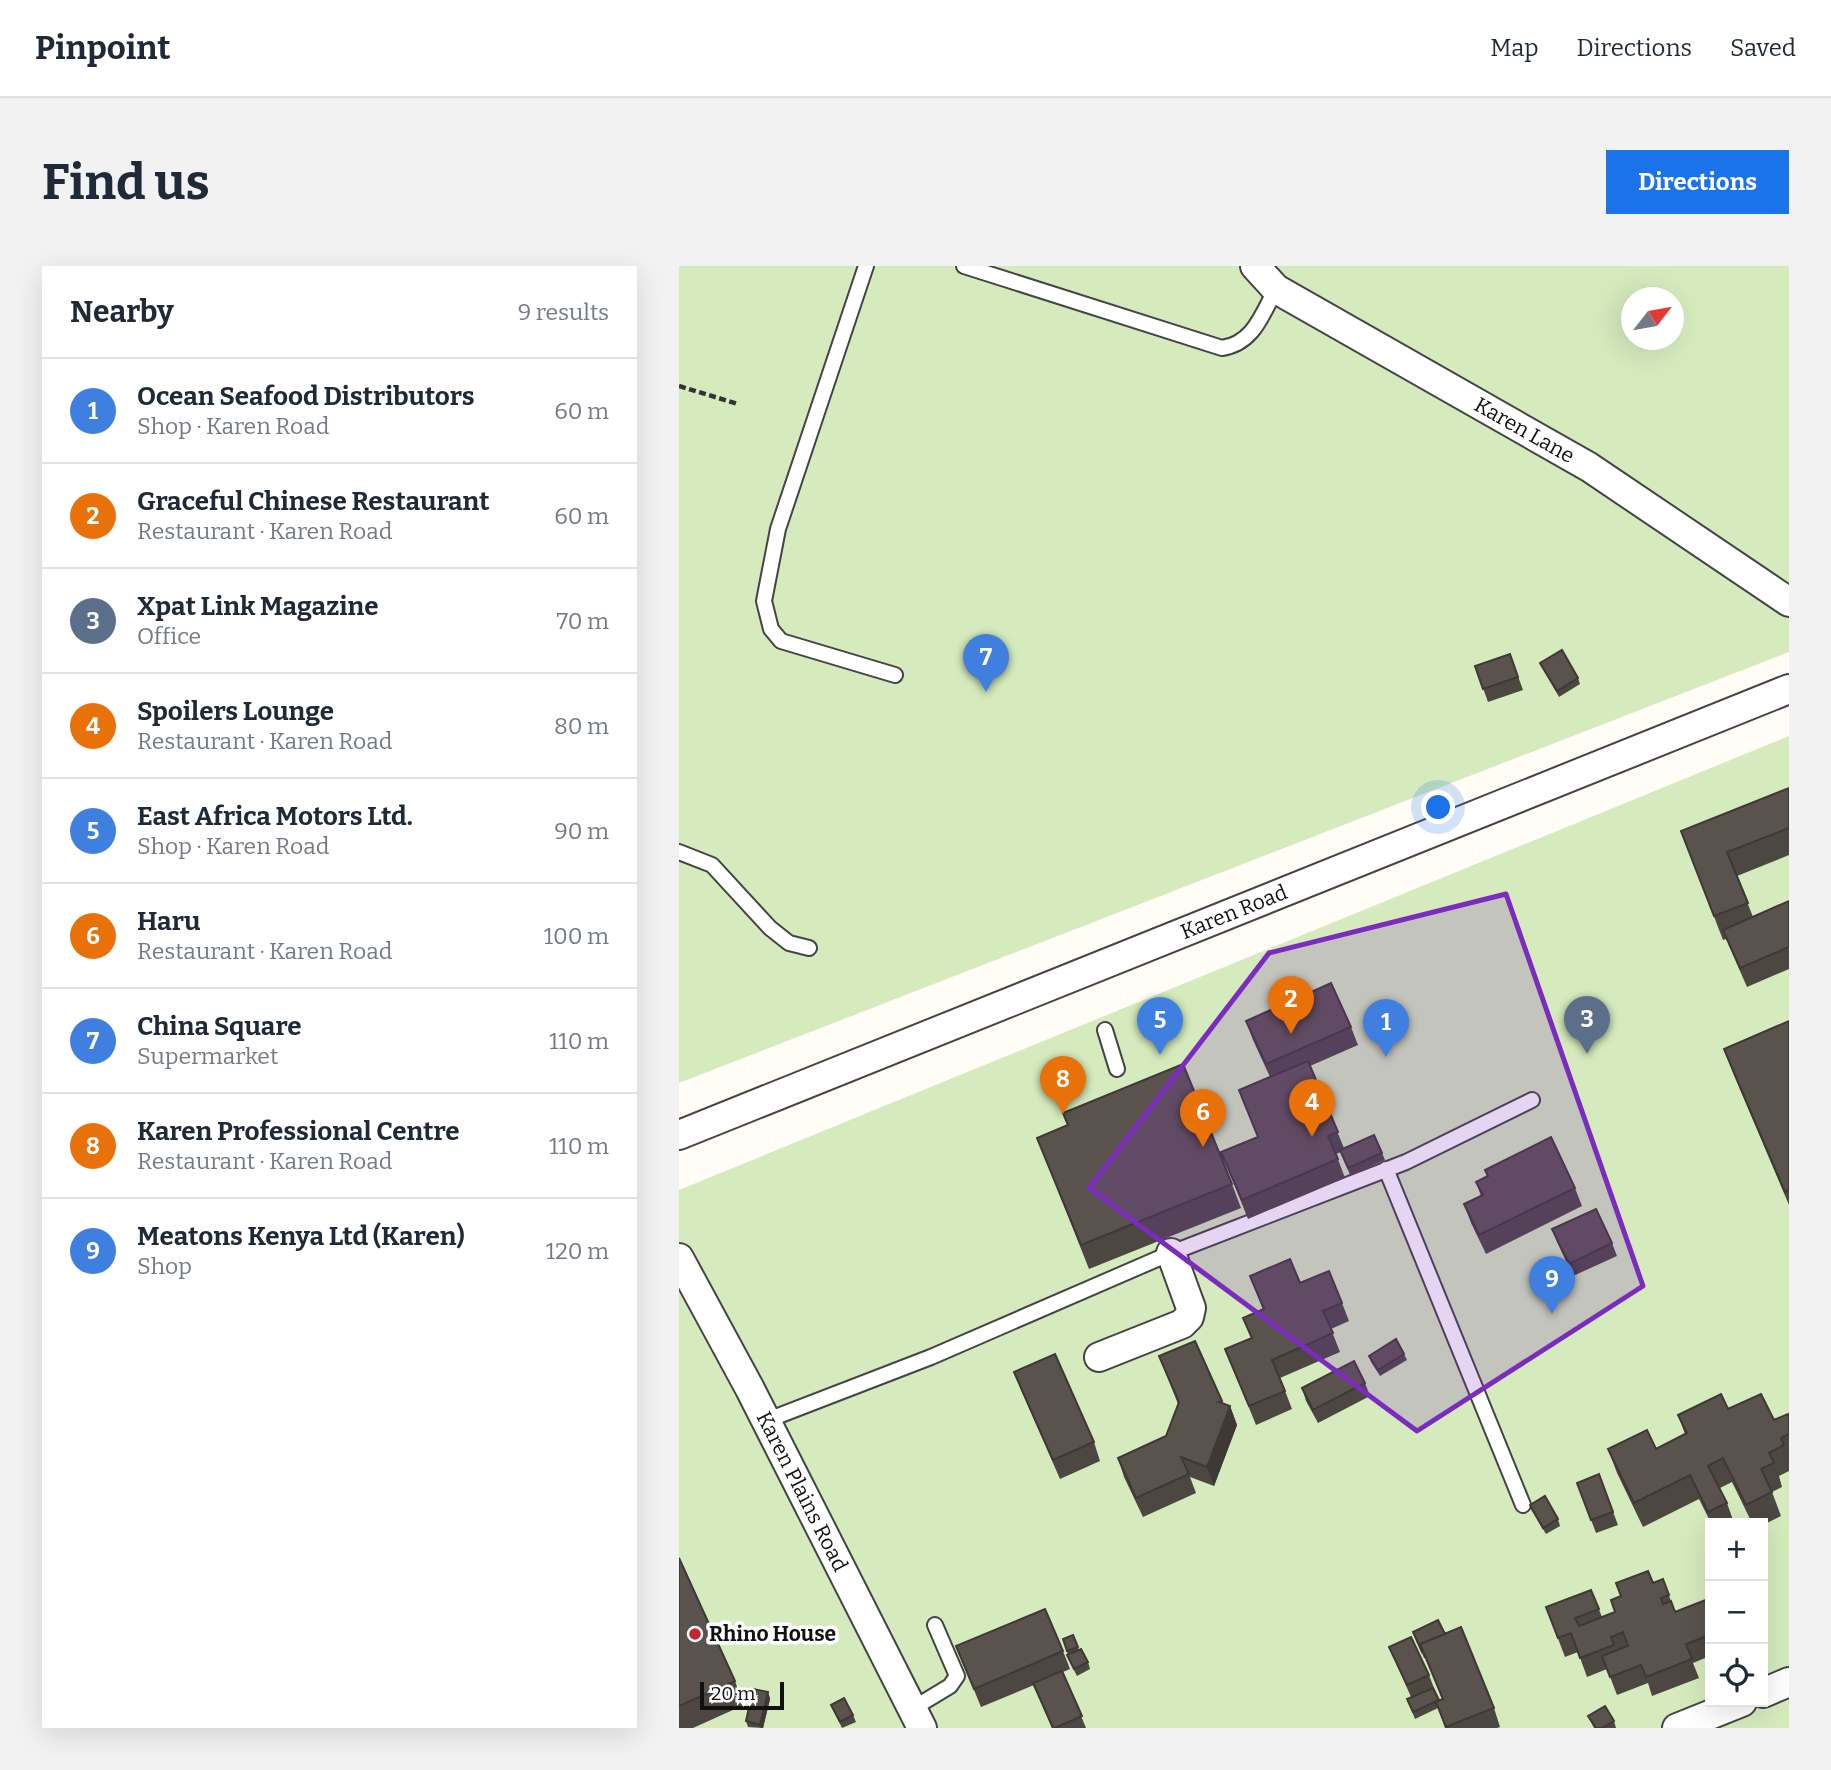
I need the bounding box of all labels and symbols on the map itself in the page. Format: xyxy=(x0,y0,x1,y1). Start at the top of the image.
north arrow xyxy=(1621,287,1684,350)
street label: Karen Lane xyxy=(1470,392,1579,469)
pin: 7 xyxy=(963,634,1009,692)
your location xyxy=(1421,790,1455,824)
street label: Karen Road xyxy=(1177,879,1291,945)
pin: 2 xyxy=(1268,976,1314,1034)
pin: 3 xyxy=(1564,996,1610,1054)
pin: 5 xyxy=(1137,997,1183,1055)
pin: 1 xyxy=(1363,999,1409,1057)
pin: 8 xyxy=(1040,1056,1086,1114)
pin: 4 xyxy=(1289,1079,1335,1137)
pin: 6 xyxy=(1180,1089,1226,1147)
pin: 9 xyxy=(1529,1256,1575,1314)
street label: Karen Plains Road xyxy=(751,1407,853,1576)
place label: Rhino House xyxy=(709,1621,836,1647)
marker: Rhino House xyxy=(687,1626,703,1642)
scale bar xyxy=(700,1679,784,1711)

